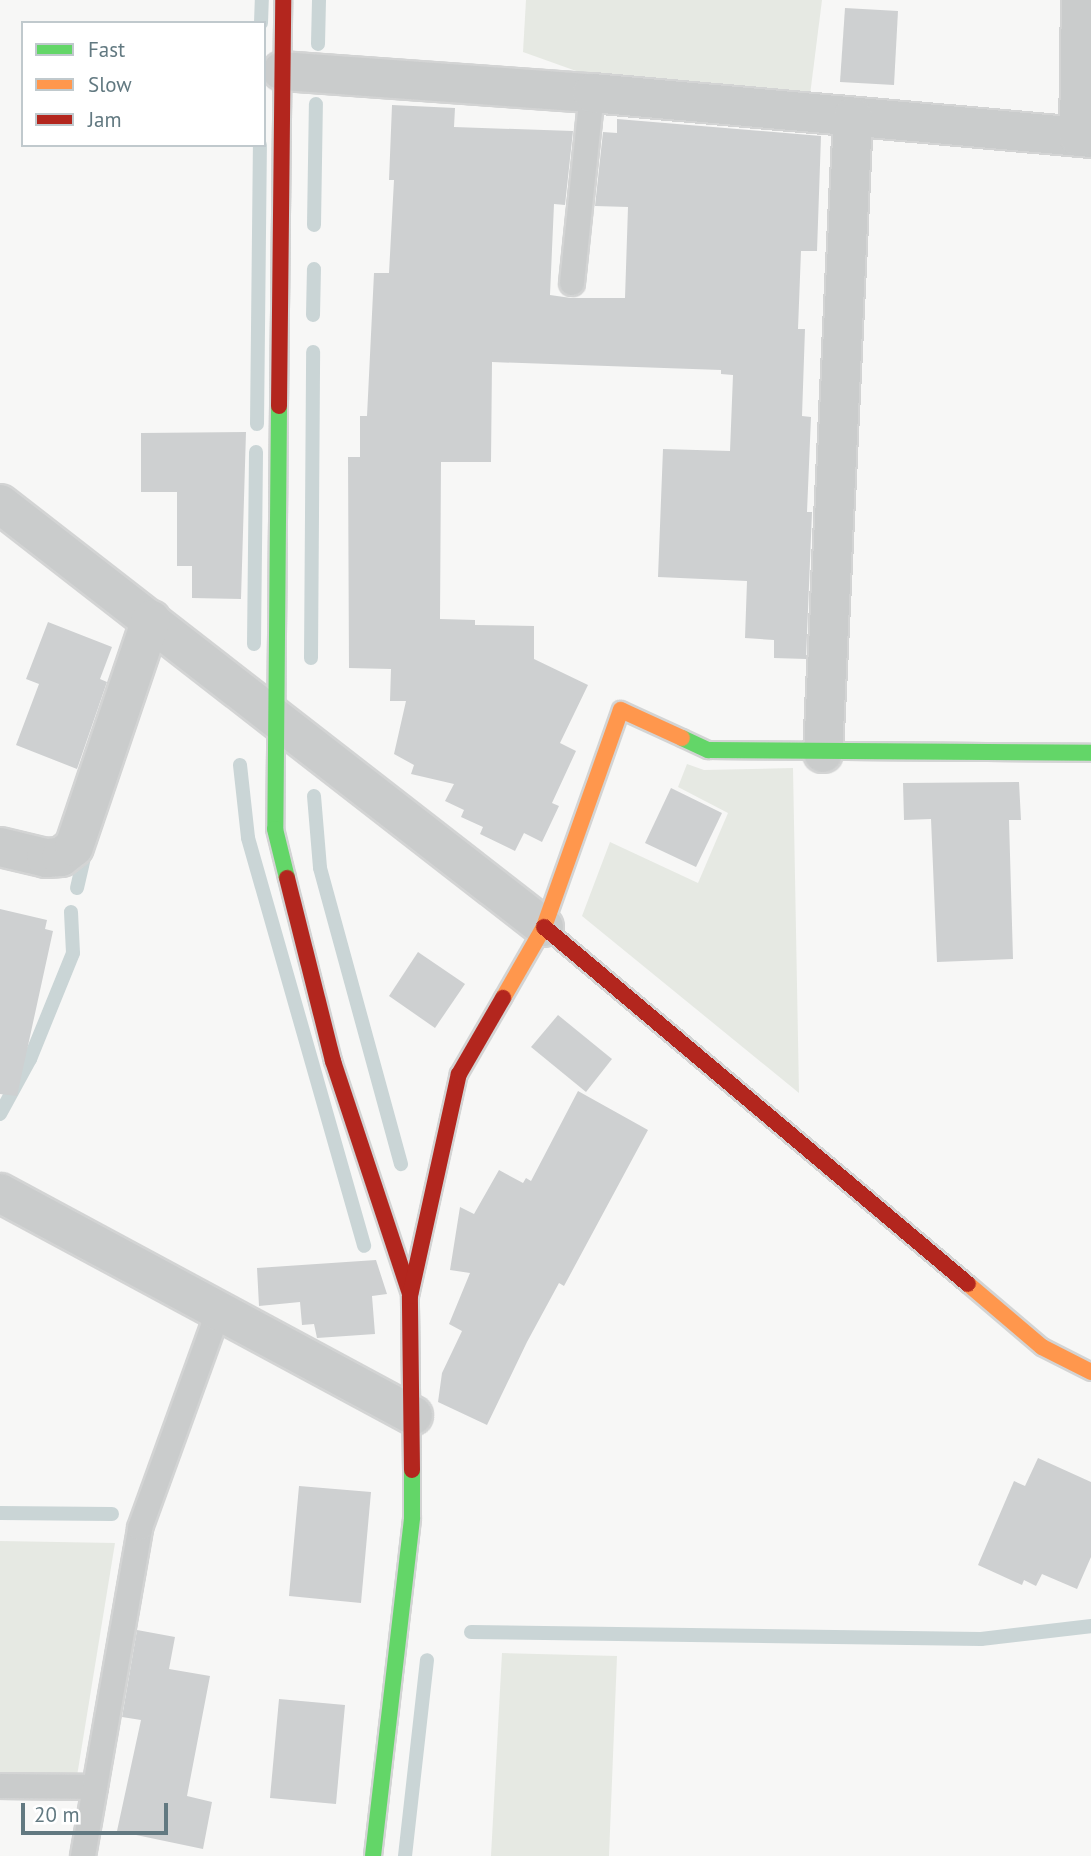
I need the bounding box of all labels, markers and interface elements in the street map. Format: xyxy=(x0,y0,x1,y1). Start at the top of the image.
legend xyxy=(21,21,266,147)
text: Fast xyxy=(88,36,125,63)
text: Slow xyxy=(88,71,132,98)
text: Jam xyxy=(88,106,122,133)
scale bar xyxy=(24,1790,172,1834)
text: 20 m xyxy=(34,1801,80,1828)

